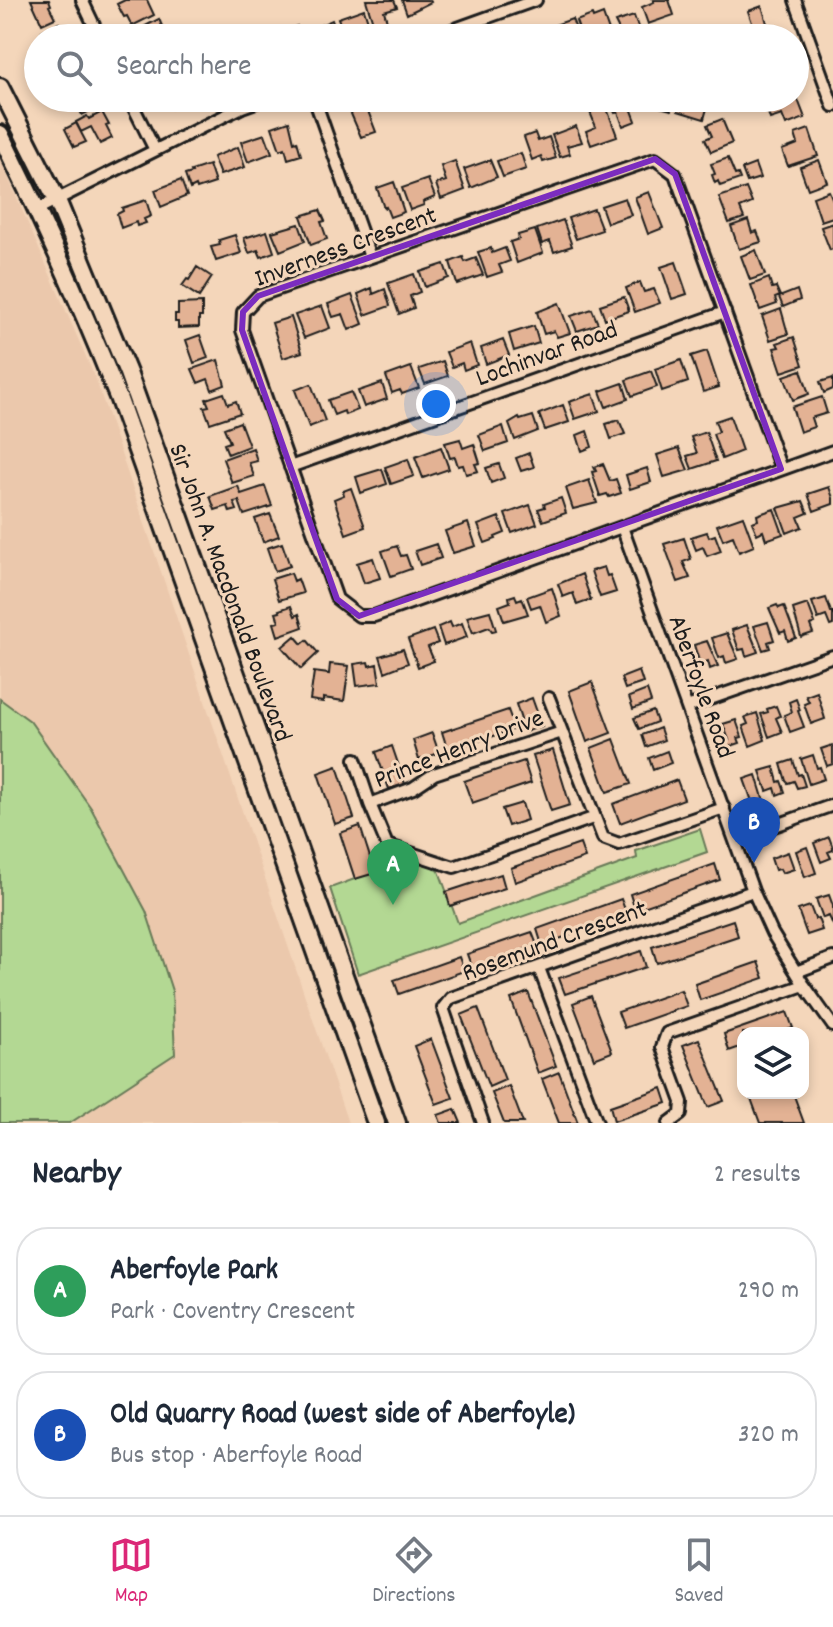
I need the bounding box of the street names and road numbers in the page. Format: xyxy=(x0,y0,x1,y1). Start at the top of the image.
street label: Inverness Crescent xyxy=(250,198,443,298)
street label: Lochinvar Road xyxy=(471,312,623,398)
street label: Sir John A. Macdonald Boulevard xyxy=(157,439,300,748)
street label: Aberfoyle Road xyxy=(657,610,743,764)
street label: Prince Henry Drive xyxy=(369,701,549,800)
street label: Rosemund Crescent xyxy=(458,892,653,993)

